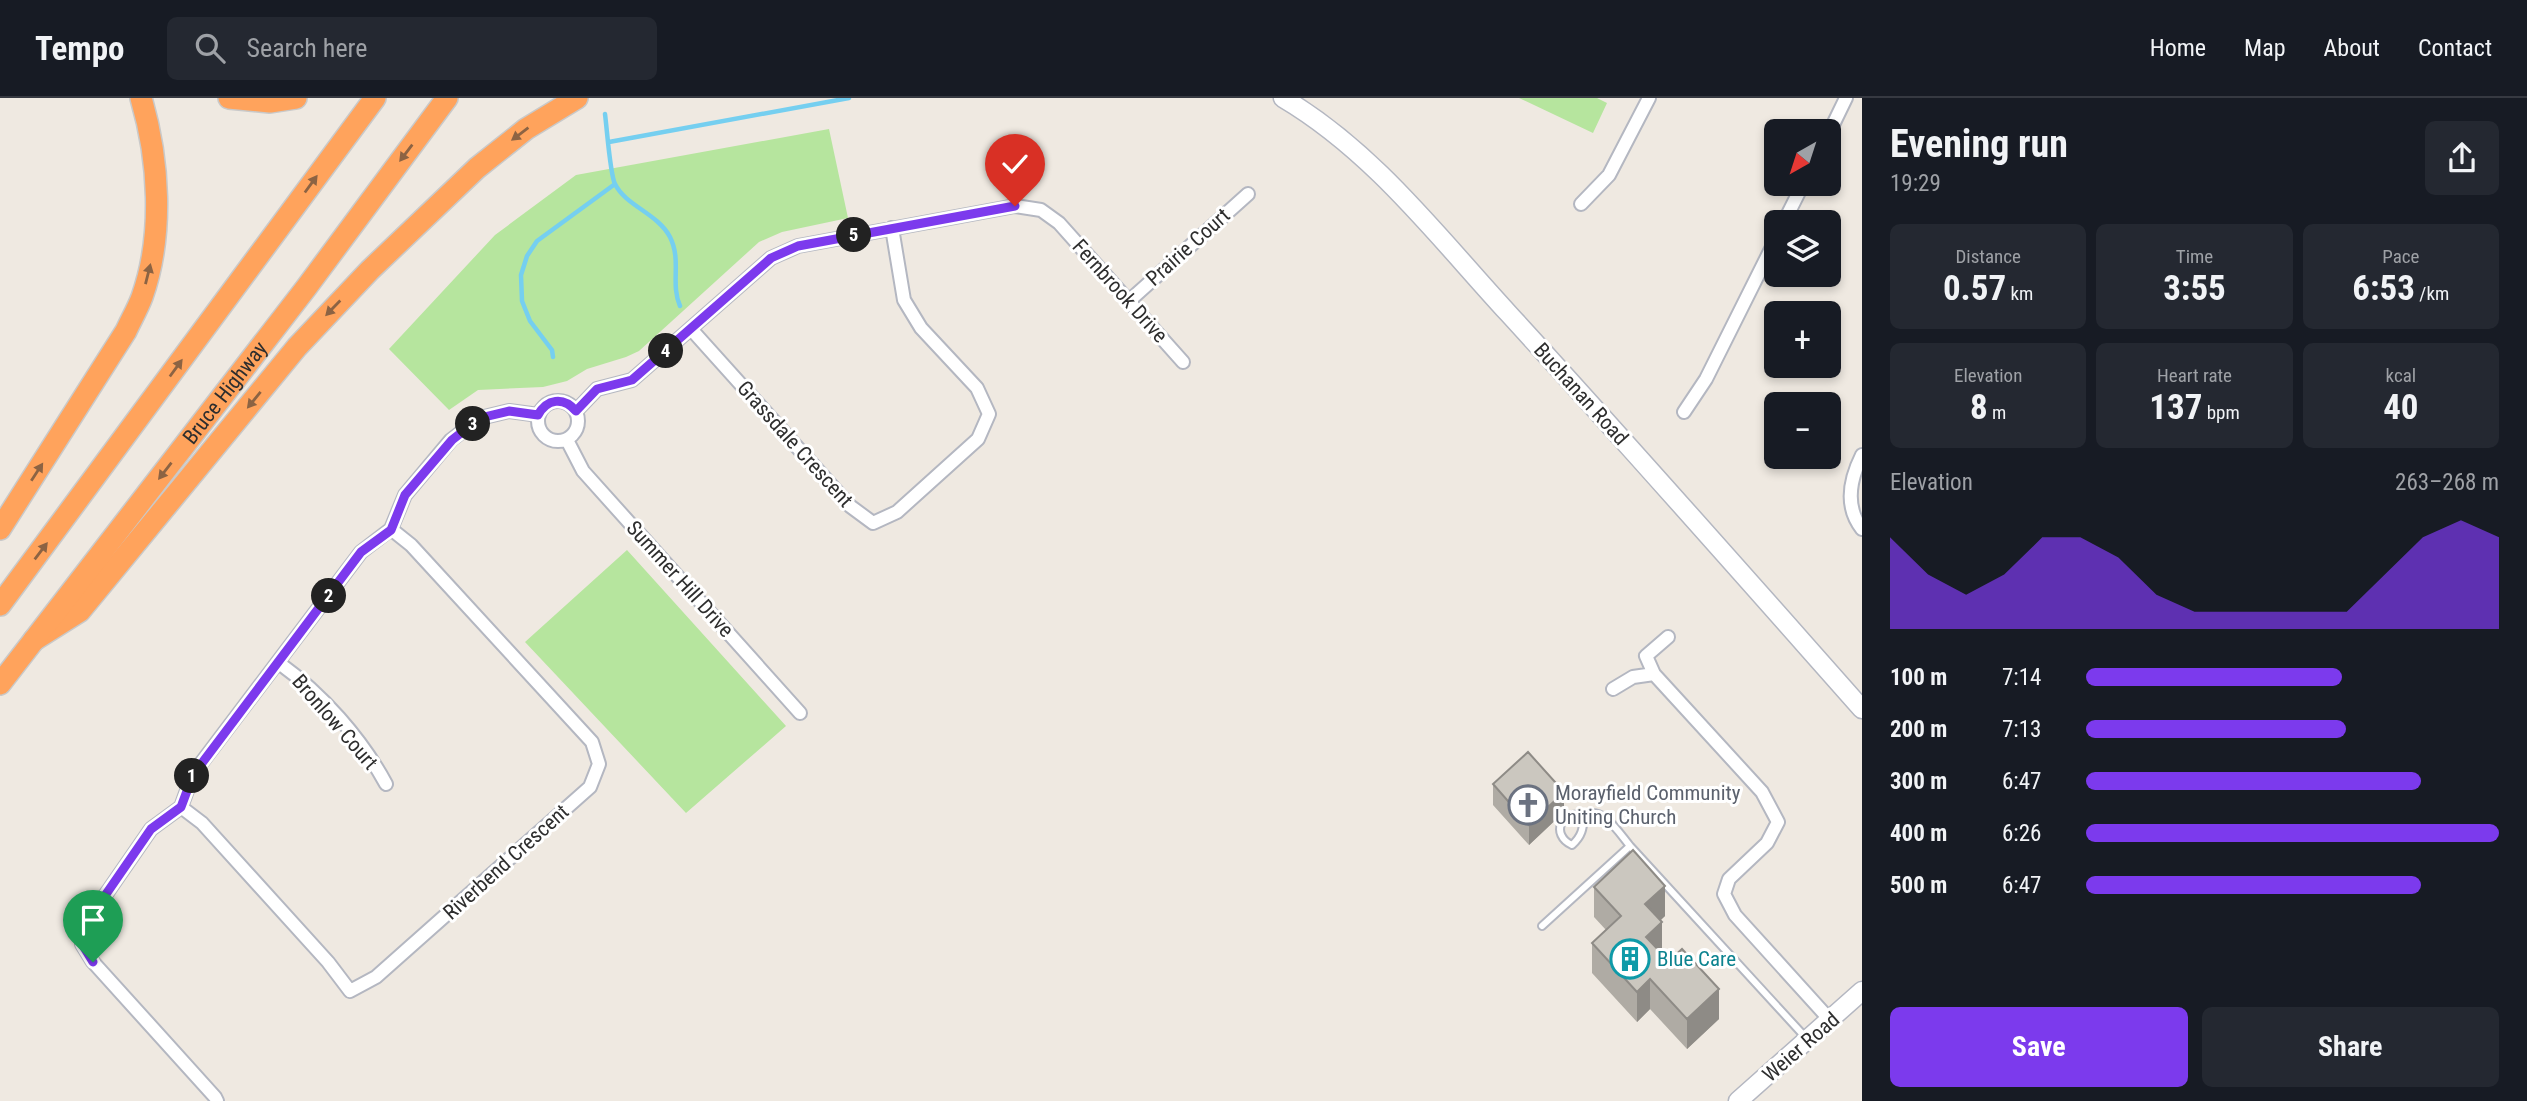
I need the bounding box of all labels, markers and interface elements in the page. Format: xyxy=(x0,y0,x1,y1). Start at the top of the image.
search box xyxy=(167,17,657,80)
text: Tempo xyxy=(35,29,125,68)
icon: search xyxy=(191,29,229,67)
text: Search here xyxy=(247,33,367,63)
text: Home xyxy=(2150,34,2206,62)
text: Map xyxy=(2244,34,2286,62)
text: About xyxy=(2324,34,2380,62)
text: Contact xyxy=(2418,34,2492,62)
north arrow xyxy=(1764,119,1841,196)
map controls xyxy=(1764,119,1841,469)
button: share xyxy=(2425,121,2499,195)
text: Evening run xyxy=(1890,122,2068,166)
one-way arrow xyxy=(511,127,529,141)
pin xyxy=(985,134,1045,206)
one-way arrow xyxy=(399,144,413,162)
icon: check xyxy=(996,145,1034,183)
text: 19:29 xyxy=(1890,170,1941,197)
one-way arrow xyxy=(304,175,318,194)
street label: Prairie Court xyxy=(1141,203,1235,291)
button: layers xyxy=(1764,210,1841,287)
pin: 5 xyxy=(836,218,872,252)
text: 5 xyxy=(849,223,858,246)
street label: Fernbrook Drive xyxy=(1068,235,1173,347)
text: Distance xyxy=(1955,245,2021,268)
text: Time xyxy=(2176,245,2213,268)
text: Pace xyxy=(2382,245,2419,268)
one-way arrow xyxy=(143,263,154,285)
text: 0.57 xyxy=(1943,268,2006,309)
text: 3:55 xyxy=(2163,268,2226,309)
text: 6:53 xyxy=(2352,268,2415,309)
text: km xyxy=(2006,282,2033,305)
text: /km xyxy=(2415,282,2449,305)
one-way arrow xyxy=(325,300,342,317)
button: + xyxy=(1764,301,1841,378)
pin: 4 xyxy=(648,334,684,368)
street label: Bruce Highway xyxy=(178,337,272,449)
street label: Buchanan Road xyxy=(1529,338,1633,450)
text: 4 xyxy=(661,339,670,362)
one-way arrow xyxy=(169,358,183,377)
text: Elevation xyxy=(1954,364,2022,387)
text: Heart rate xyxy=(2157,364,2232,387)
text: kcal xyxy=(2386,364,2416,387)
street label: Grassdale Crescent xyxy=(732,376,858,512)
text: 8 xyxy=(1970,387,1988,428)
text: 137 xyxy=(2149,387,2202,428)
text: 40 xyxy=(2383,387,2419,428)
one-way arrow xyxy=(247,391,262,408)
button: − xyxy=(1764,392,1841,469)
text: m xyxy=(1988,401,2006,424)
text: bpm xyxy=(2202,401,2240,424)
pin: 3 xyxy=(456,406,490,442)
text: 3 xyxy=(468,412,477,435)
one-way arrow xyxy=(157,461,172,479)
one-way arrow xyxy=(30,462,43,481)
text: Elevation xyxy=(1890,469,1973,496)
text: 263–268 m xyxy=(2395,469,2499,496)
street label: Summer Hill Drive xyxy=(622,516,739,642)
one-way arrow xyxy=(33,542,48,560)
pin: 2 xyxy=(312,578,346,614)
text: 2 xyxy=(324,584,333,607)
text: 100 m xyxy=(1890,664,1947,691)
text: 7:14 xyxy=(2002,664,2041,691)
street label: Bronlow Court xyxy=(287,670,383,774)
text: 200 m xyxy=(1890,716,1947,743)
text: 7:13 xyxy=(2002,716,2041,743)
pin: 1 xyxy=(174,758,210,794)
text: 1 xyxy=(187,764,196,787)
text: 300 m xyxy=(1890,768,1947,795)
text: 6:47 xyxy=(2002,768,2041,795)
place label: Morayfield Community Uniting Church xyxy=(1555,781,1741,829)
church icon: Morayfield Community Uniting Church xyxy=(1507,784,1549,826)
street label: Riverbend Crescent xyxy=(438,800,574,924)
text: 400 m xyxy=(1890,820,1947,847)
text: 6:26 xyxy=(2002,820,2041,847)
text: 500 m xyxy=(1890,872,1947,899)
text: 6:47 xyxy=(2002,872,2041,899)
pin xyxy=(63,890,123,962)
icon: arrive xyxy=(74,901,112,939)
building icon: Blue Care xyxy=(1609,938,1651,980)
place label: Blue Care xyxy=(1657,947,1736,971)
street label: Weier Road xyxy=(1758,1007,1844,1087)
button: Save xyxy=(1890,1007,2188,1087)
button: Share xyxy=(2202,1007,2499,1087)

